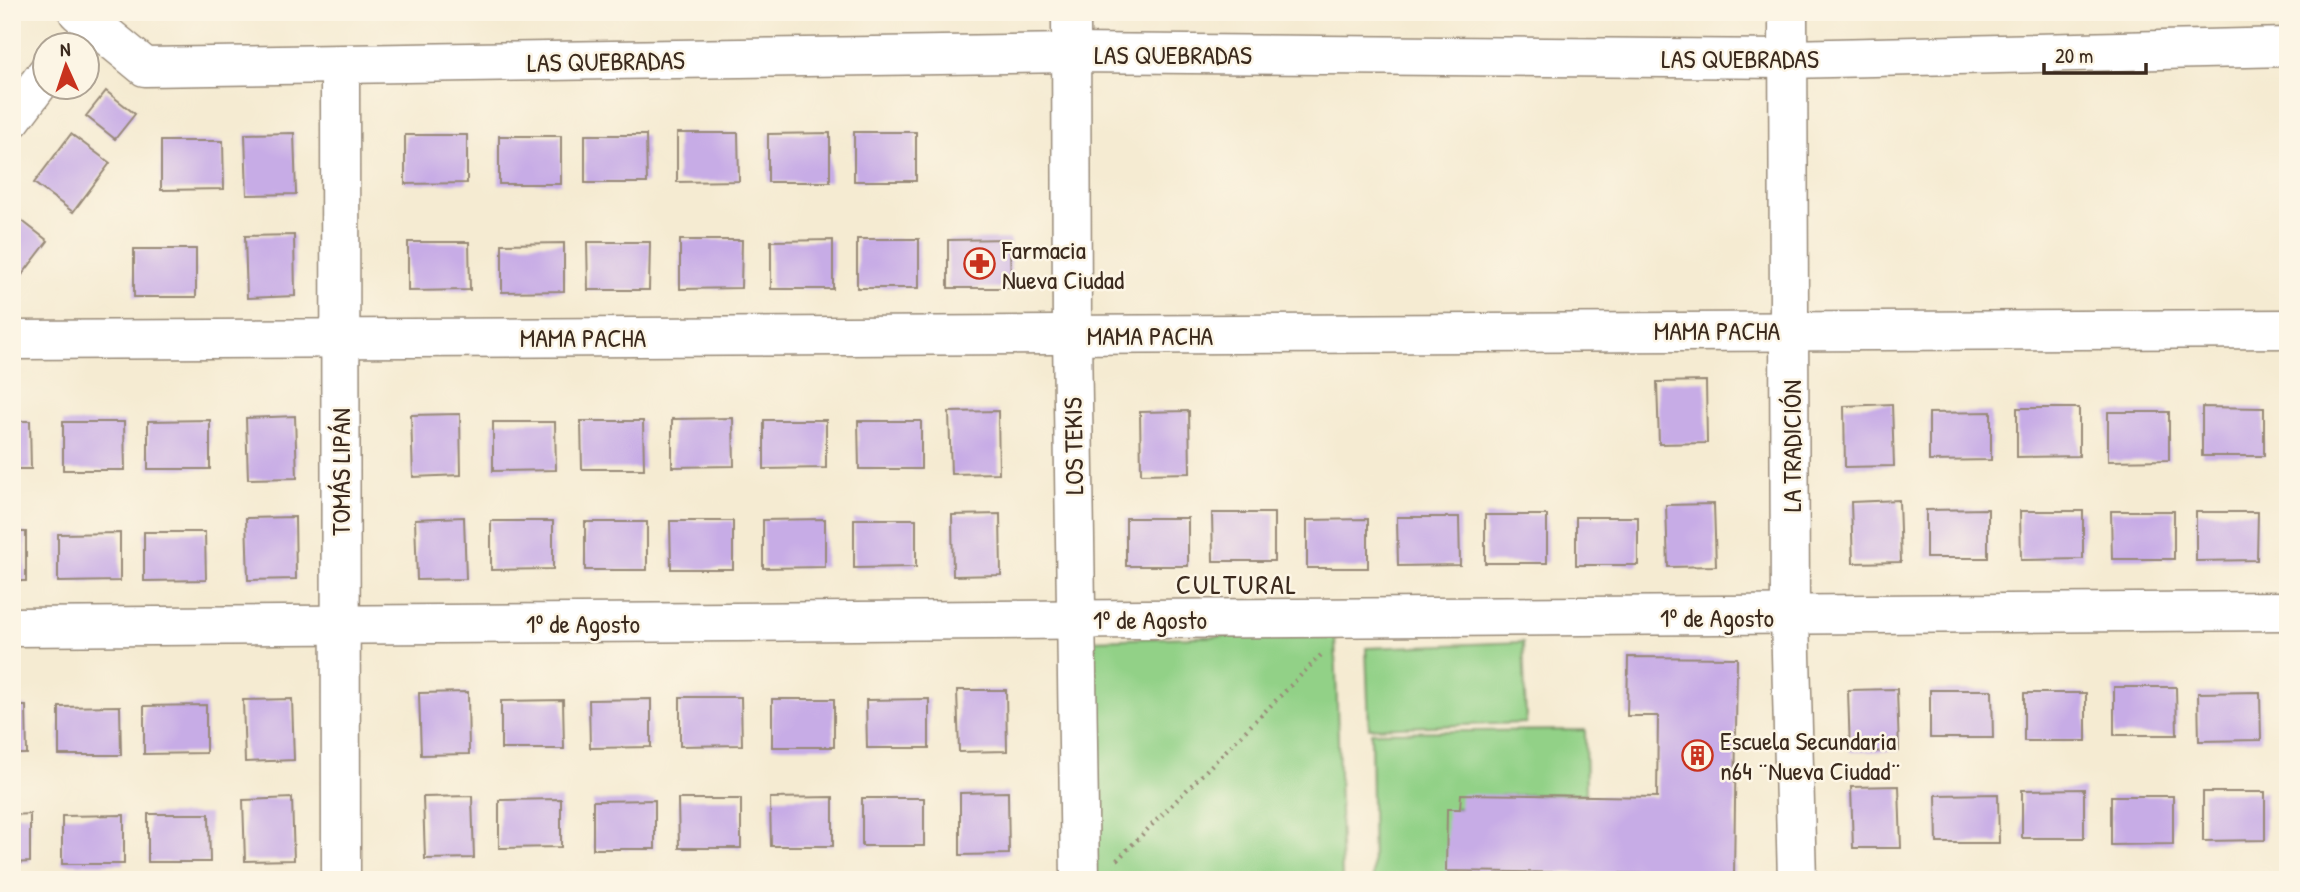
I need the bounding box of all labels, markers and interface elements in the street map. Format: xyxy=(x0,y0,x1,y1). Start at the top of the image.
north arrow xyxy=(32,32,102,102)
scale bar xyxy=(2044,32,2146,76)
text: N xyxy=(59,36,71,62)
street label: LAS QUEBRADAS xyxy=(1094,37,1252,72)
street label: LAS QUEBRADAS xyxy=(1661,41,1819,76)
text: 20 m xyxy=(2055,41,2093,70)
street label: LAS QUEBRADAS xyxy=(527,42,685,80)
place label: Farmacia Nueva Ciudad xyxy=(1001,232,1124,297)
pharmacy icon: Farmacia Nueva Ciudad xyxy=(962,247,996,281)
street label: MAMA PACHA xyxy=(1654,313,1781,348)
street label: MAMA PACHA xyxy=(1087,318,1214,353)
street label: MAMA PACHA xyxy=(520,320,647,355)
street label: LA TRADICIÓN xyxy=(1774,380,1809,512)
street label: LOS TEKIS xyxy=(1055,397,1091,495)
street label: TOMÁS LIPÁN xyxy=(323,408,358,536)
district label: CULTURAL xyxy=(1176,565,1298,603)
street label: 1º de Agosto xyxy=(1660,600,1774,635)
street label: 1º de Agosto xyxy=(1093,602,1207,637)
street label: 1º de Agosto xyxy=(526,606,640,641)
place label: Escuela Secundaria n64 ¨Nueva Ciudad¨ xyxy=(1720,723,1901,788)
building icon: Escuela Secundaria n64 ¨Nueva Ciudad¨ xyxy=(1680,738,1714,772)

